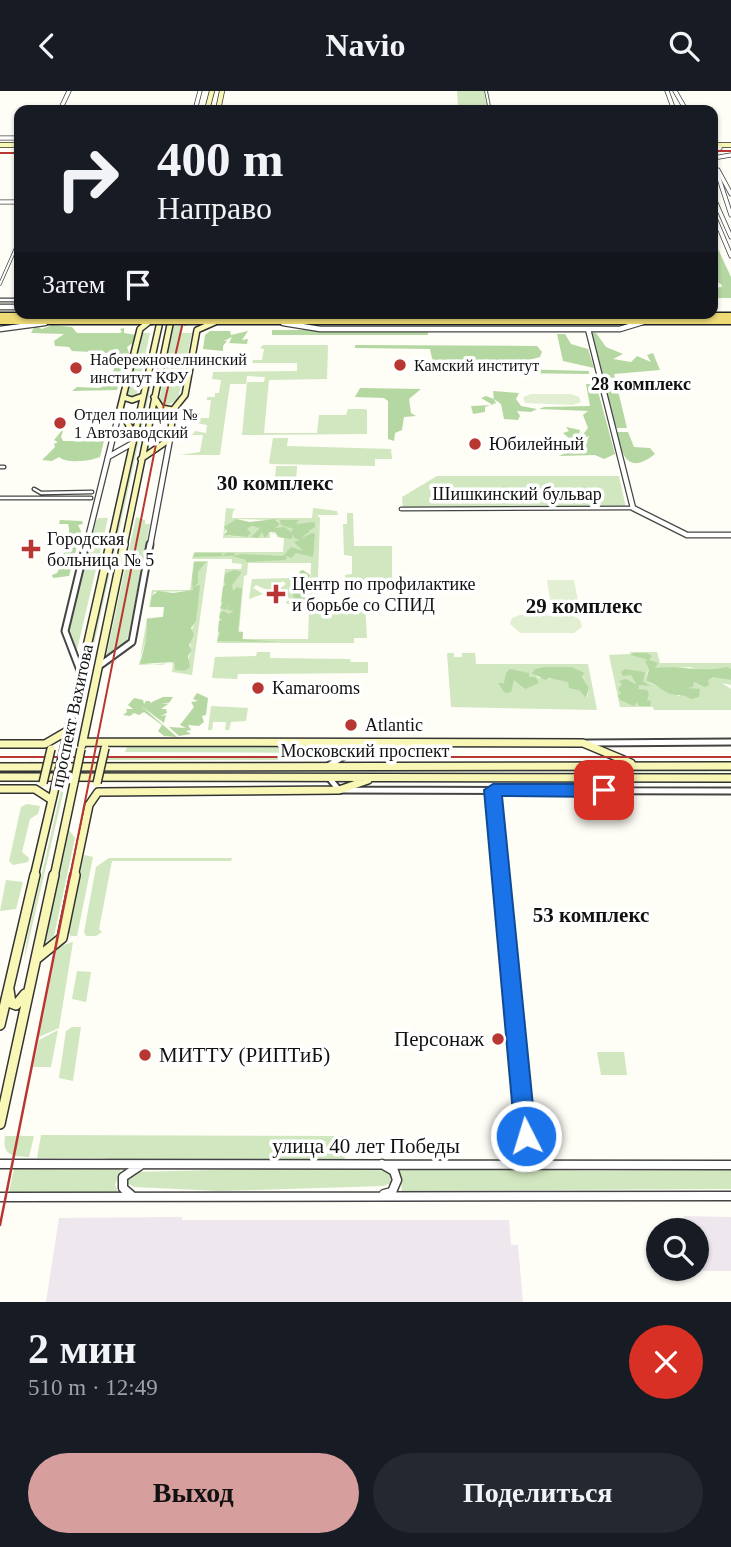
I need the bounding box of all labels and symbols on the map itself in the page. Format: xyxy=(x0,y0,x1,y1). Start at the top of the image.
place label: Набережночелнинский институт КФУ xyxy=(90,351,247,387)
marker: Камский институт xyxy=(392,357,408,373)
place label: Камский институт xyxy=(414,357,539,375)
marker: Набережночелнинский институт КФУ xyxy=(68,360,84,376)
district label: 28 комплекс xyxy=(591,374,691,394)
place label: Отдел полиции № 1 Автозаводский xyxy=(74,406,197,442)
marker: Отдел полиции № 1 Автозаводский xyxy=(52,415,68,431)
place label: Юбилейный xyxy=(489,434,585,454)
marker: Юбилейный xyxy=(467,436,483,452)
district label: 30 комплекс xyxy=(217,471,333,495)
street label: Шишкинский бульвар xyxy=(432,484,602,504)
place label: Городская больница № 5 xyxy=(47,529,154,570)
marker: Городская больница № 5 xyxy=(21,539,41,559)
place label: Центр по профилактике и борьбе со СПИД xyxy=(292,574,476,615)
marker: Центр по профилактике и борьбе со СПИД xyxy=(266,584,286,604)
district label: 29 комплекс xyxy=(526,594,642,618)
street label: проспект Вахитова xyxy=(47,642,97,790)
place label: Kamarooms xyxy=(272,678,360,698)
marker: Kamarooms xyxy=(250,680,266,696)
place label: Atlantic xyxy=(365,715,423,735)
marker: Atlantic xyxy=(343,717,359,733)
street label: Московский проспект xyxy=(281,741,450,761)
pin xyxy=(574,760,634,820)
district label: 53 комплекс xyxy=(533,903,649,927)
place label: Персонаж xyxy=(394,1027,484,1051)
marker: Персонаж xyxy=(490,1031,506,1047)
place label: МИТТУ (РИПТиБ) xyxy=(159,1043,330,1067)
marker: МИТТУ (РИПТиБ) xyxy=(137,1047,153,1063)
position arrow xyxy=(489,1099,563,1173)
street label: улица 40 лет Победы xyxy=(272,1134,460,1158)

